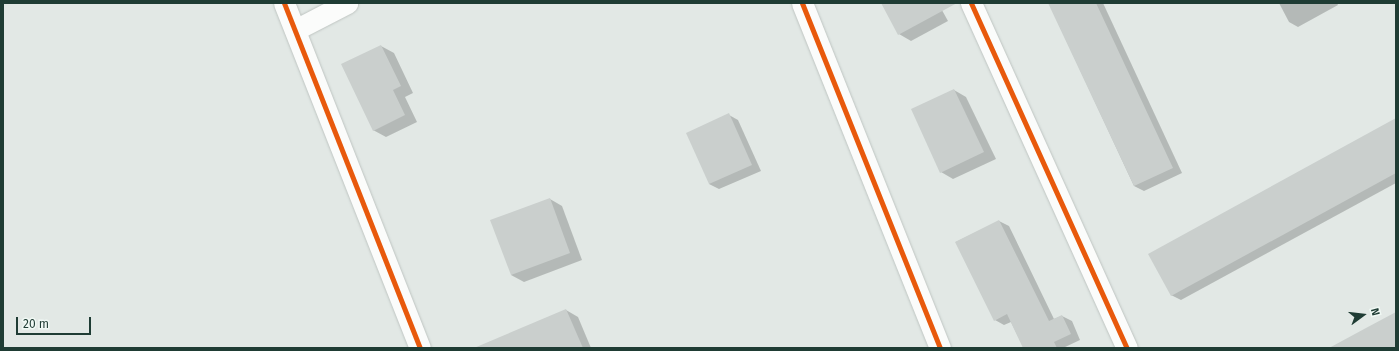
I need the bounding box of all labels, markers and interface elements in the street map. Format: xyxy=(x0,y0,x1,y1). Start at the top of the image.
north arrow xyxy=(1343,295,1383,335)
text: N xyxy=(1368,307,1382,317)
scale bar xyxy=(18,309,93,335)
text: 20 m xyxy=(23,317,49,331)

